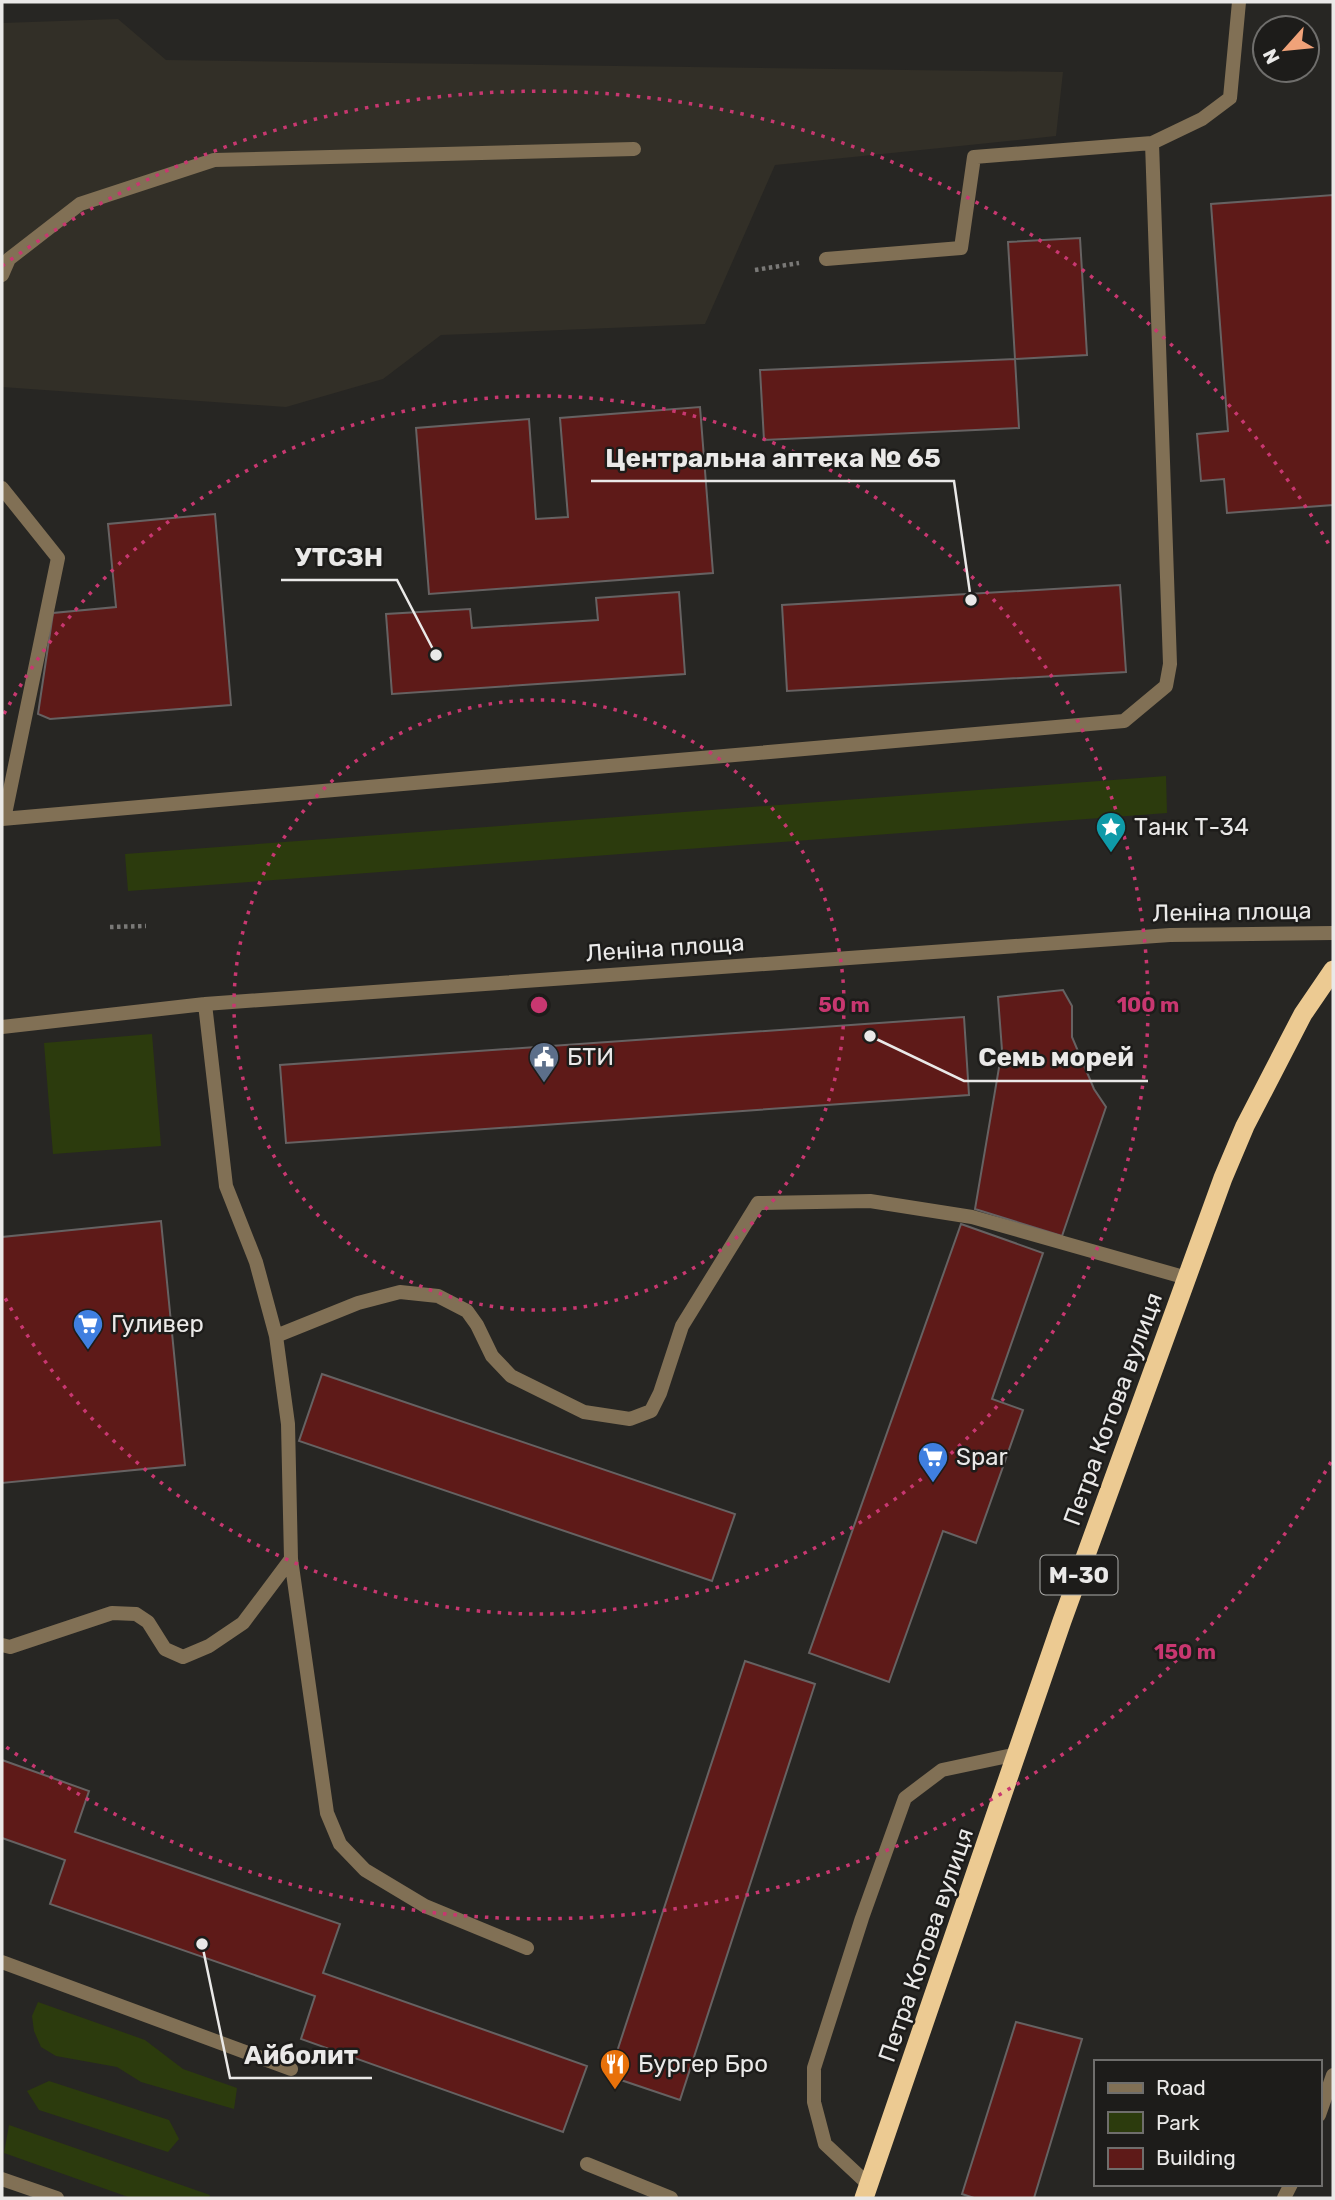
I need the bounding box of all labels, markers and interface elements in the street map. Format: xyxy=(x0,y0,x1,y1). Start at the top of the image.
north arrow xyxy=(1251,14,1321,84)
text: N xyxy=(1258,45,1285,68)
callout: Центральна аптека № 65 xyxy=(591,434,954,481)
text: Центральна аптека № 65 xyxy=(605,443,941,474)
callout: УТСЗН xyxy=(281,533,397,580)
text: УТСЗН xyxy=(295,542,383,573)
place icon: Танк Т-34 xyxy=(1094,810,1128,854)
place label: Танк Т-34 xyxy=(1134,813,1249,841)
street label: Леніна площа xyxy=(1152,897,1312,927)
street label: Леніна площа xyxy=(585,928,745,968)
text: 50 m xyxy=(818,992,870,1017)
text: 100 m xyxy=(1117,992,1179,1017)
centre of rings xyxy=(527,993,551,1017)
callout: Семь морей xyxy=(964,1034,1148,1081)
public building icon: БТИ xyxy=(527,1040,561,1084)
text: Семь морей xyxy=(978,1042,1134,1073)
place label: БТИ xyxy=(567,1043,614,1071)
street label: Петра Котова вулиця xyxy=(1058,1289,1168,1529)
supermarket icon: Гуливер xyxy=(71,1307,105,1351)
place label: Гуливер xyxy=(111,1310,204,1338)
supermarket icon: Spar xyxy=(916,1440,950,1484)
place label: Spar xyxy=(956,1443,1008,1471)
road number: М-30 xyxy=(1040,1556,1118,1594)
text: 150 m xyxy=(1154,1639,1216,1664)
street label: Петра Котова вулиця xyxy=(873,1824,979,2066)
callout: Айболит xyxy=(230,2031,372,2078)
text: Айболит xyxy=(244,2040,358,2071)
restaurant icon: Бургер Бро xyxy=(598,2047,632,2091)
place label: Бургер Бро xyxy=(638,2050,768,2078)
legend xyxy=(1094,2060,1321,2186)
text: Road xyxy=(1156,2075,1206,2100)
text: Park xyxy=(1156,2110,1200,2135)
text: Building xyxy=(1156,2145,1236,2170)

